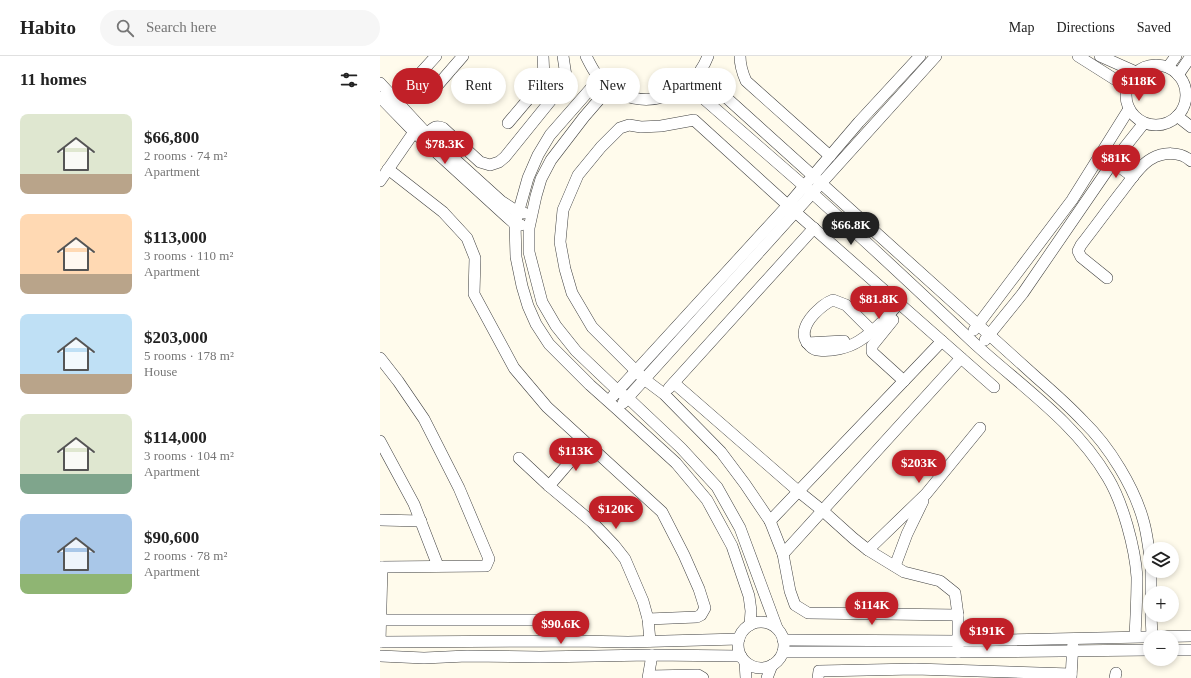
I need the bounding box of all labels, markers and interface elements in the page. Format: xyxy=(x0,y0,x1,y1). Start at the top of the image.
search box xyxy=(100,10,380,46)
text: Habito xyxy=(20,17,76,38)
icon: search xyxy=(114,17,136,39)
text: Search here xyxy=(146,19,216,35)
text: Map xyxy=(1009,20,1034,35)
text: Directions xyxy=(1056,20,1115,35)
text: Saved xyxy=(1137,20,1171,35)
chip: Buy xyxy=(392,68,443,104)
chip: Rent xyxy=(451,68,506,104)
chip: Filters xyxy=(514,68,578,104)
chip: New xyxy=(586,68,640,104)
chip: Apartment xyxy=(648,68,736,104)
pin: $118K xyxy=(1111,68,1167,102)
icon: filters xyxy=(338,69,360,91)
text: 11 homes xyxy=(20,70,87,89)
text: $118K xyxy=(1121,73,1157,88)
text: $66,800 xyxy=(144,128,199,147)
icon: home xyxy=(52,130,100,178)
pin: $78.3K xyxy=(412,131,478,165)
text: $78.3K xyxy=(425,136,465,151)
pin: $81K xyxy=(1092,145,1140,179)
text: 2 rooms · 74 m² xyxy=(144,148,227,163)
text: $81K xyxy=(1101,150,1131,165)
text: Apartment xyxy=(144,164,200,179)
pin: $66.8K xyxy=(818,212,884,246)
text: $66.8K xyxy=(831,217,871,232)
text: $113,000 xyxy=(144,228,207,247)
icon: home xyxy=(52,230,100,278)
text: 3 rooms · 110 m² xyxy=(144,248,233,263)
text: Apartment xyxy=(144,264,200,279)
pin: $81.8K xyxy=(846,286,912,320)
text: $81.8K xyxy=(859,291,899,306)
text: $203,000 xyxy=(144,328,208,347)
icon: home xyxy=(52,330,100,378)
text: 5 rooms · 178 m² xyxy=(144,348,234,363)
text: House xyxy=(144,364,177,379)
text: $114,000 xyxy=(144,428,207,447)
icon: home xyxy=(52,430,100,478)
pin: $113K xyxy=(548,438,604,472)
text: $113K xyxy=(558,443,594,458)
text: 3 rooms · 104 m² xyxy=(144,448,234,463)
pin: $203K xyxy=(891,450,947,484)
text: $203K xyxy=(901,455,937,470)
text: Apartment xyxy=(144,464,200,479)
pin: $120K xyxy=(588,496,644,530)
text: $120K xyxy=(598,501,634,516)
text: $90,600 xyxy=(144,528,199,547)
icon: home xyxy=(52,530,100,578)
map controls xyxy=(1143,542,1179,666)
button: layers xyxy=(1143,542,1179,578)
text: 2 rooms · 78 m² xyxy=(144,548,227,563)
text: Apartment xyxy=(144,564,200,579)
button: + xyxy=(1143,586,1179,622)
pin: $114K xyxy=(844,592,900,626)
text: $114K xyxy=(854,597,890,612)
pin: $90.6K xyxy=(528,611,594,645)
text: $90.6K xyxy=(541,616,581,631)
pin: $191K xyxy=(959,618,1015,652)
text: $191K xyxy=(969,623,1005,638)
button: − xyxy=(1143,630,1179,666)

